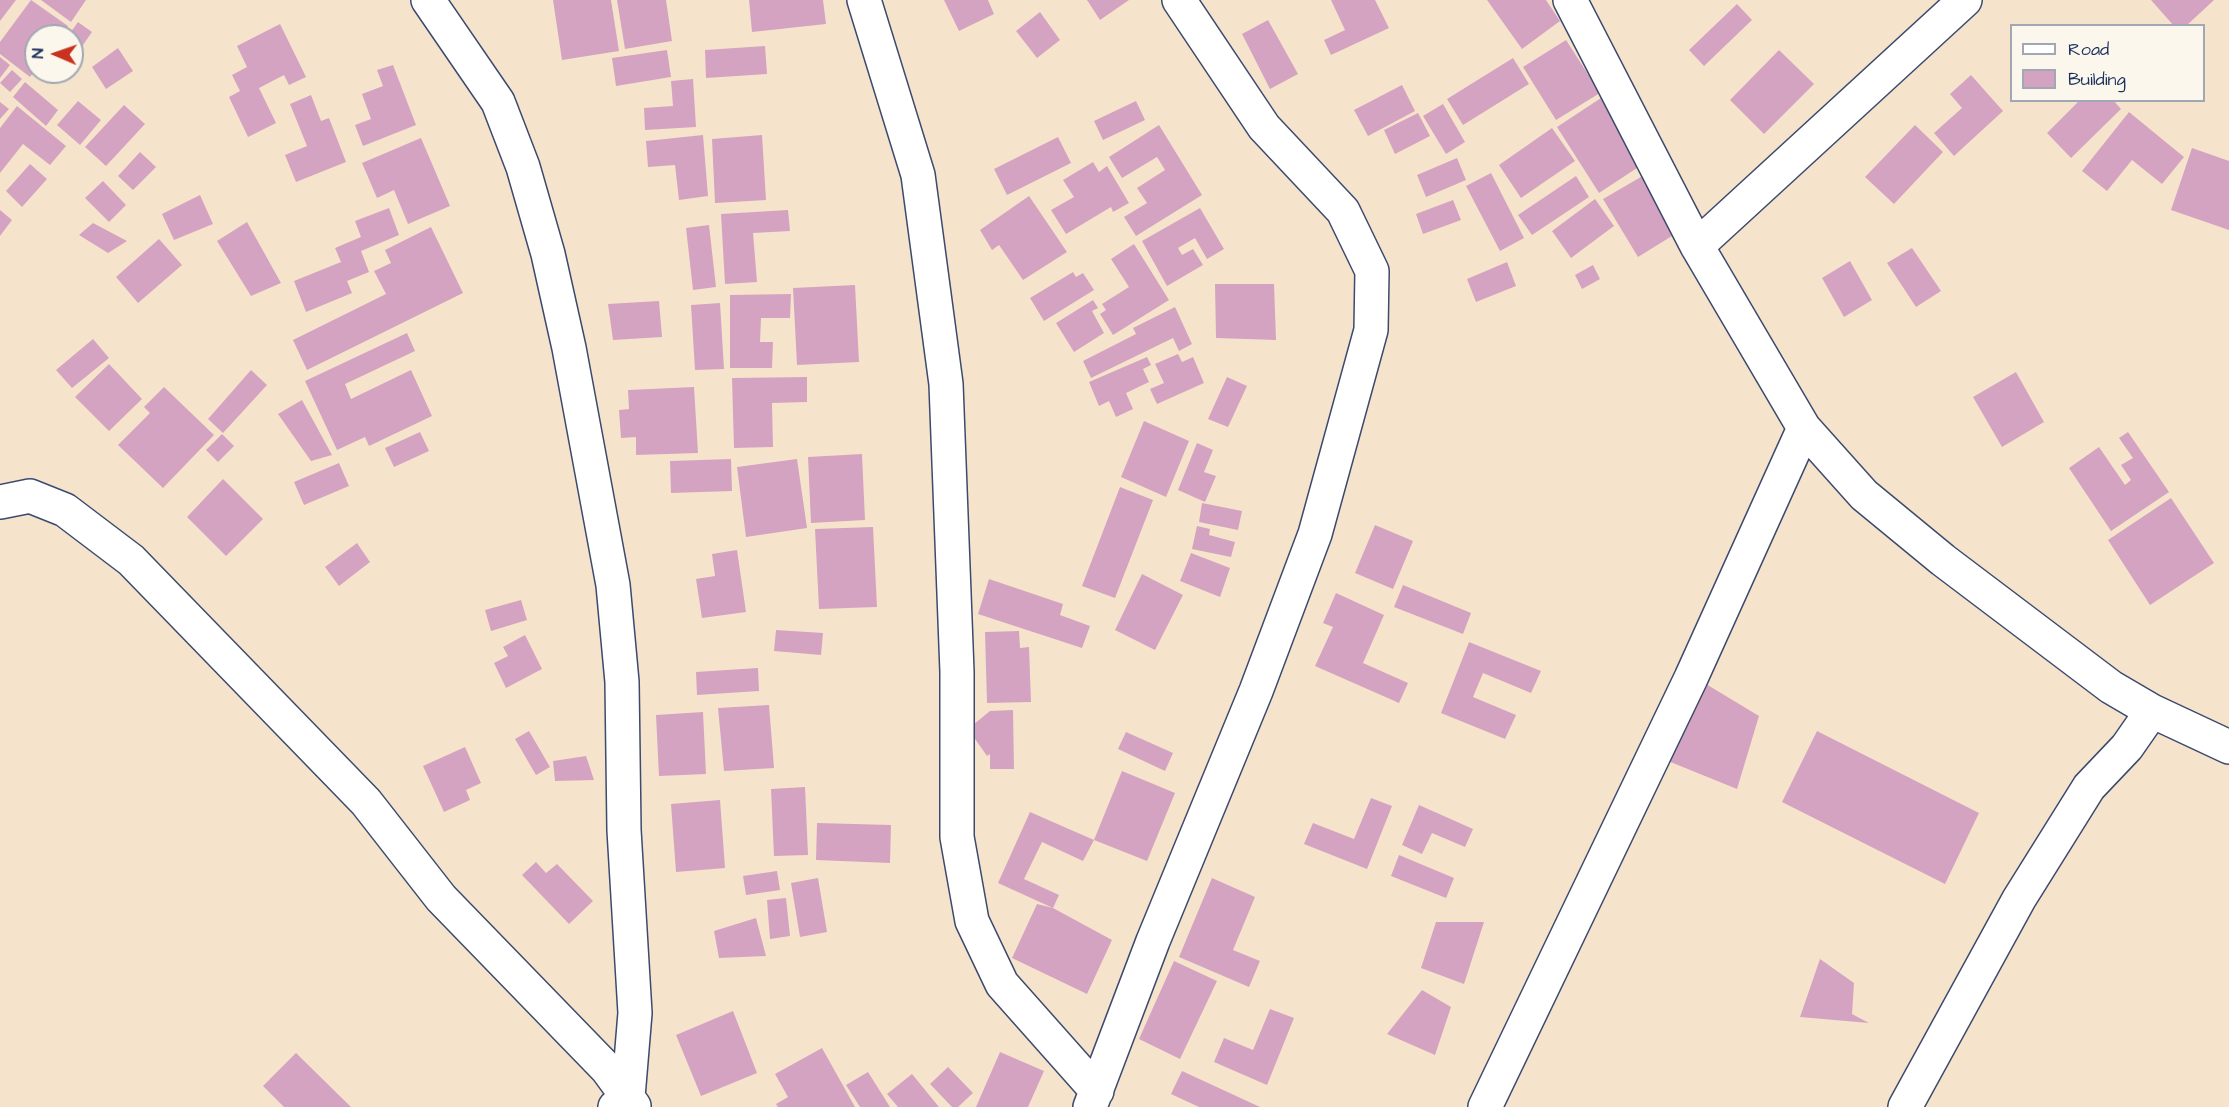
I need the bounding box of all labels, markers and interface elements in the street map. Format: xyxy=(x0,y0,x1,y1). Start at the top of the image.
north arrow xyxy=(24,24,84,84)
legend xyxy=(2010,24,2205,102)
text: Road xyxy=(2068,37,2109,62)
text: N xyxy=(27,48,49,59)
text: Building xyxy=(2068,67,2126,92)

